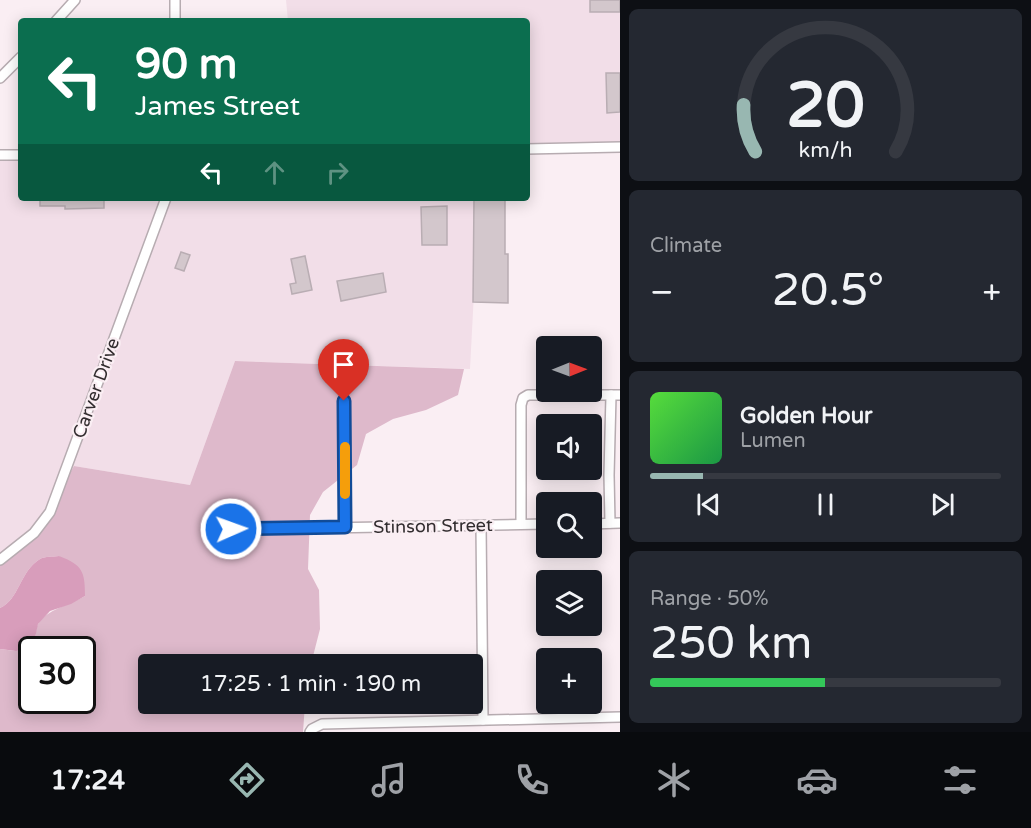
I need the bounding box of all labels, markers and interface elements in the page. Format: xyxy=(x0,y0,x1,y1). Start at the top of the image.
text: 90 m xyxy=(135,39,237,90)
icon: left xyxy=(36,42,114,120)
text: 20 xyxy=(786,69,865,144)
text: James Street xyxy=(135,90,300,123)
text: km/h xyxy=(799,137,852,163)
icon: left xyxy=(195,156,228,189)
icon: ahead xyxy=(258,156,291,189)
icon: right xyxy=(321,156,354,189)
text: Climate xyxy=(650,234,722,258)
text: 20.5° xyxy=(772,264,884,318)
text: − xyxy=(650,273,674,312)
text: + xyxy=(982,273,1001,312)
street label: Carver Drive xyxy=(68,335,124,441)
north arrow xyxy=(536,336,602,402)
map controls xyxy=(536,336,602,714)
pin xyxy=(318,339,369,401)
icon: arrive xyxy=(327,348,360,381)
text: Golden Hour xyxy=(740,403,872,429)
button: sound xyxy=(536,414,602,480)
text: Lumen xyxy=(740,429,806,453)
icon: previous xyxy=(692,488,725,521)
icon: pause xyxy=(809,488,842,521)
icon: next xyxy=(926,488,959,521)
button: search xyxy=(536,492,602,558)
position arrow xyxy=(199,497,263,561)
street label: Stinson Street xyxy=(373,514,493,538)
button: layers xyxy=(536,570,602,636)
text: Range · 50% xyxy=(650,587,769,611)
text: 250 km xyxy=(650,617,812,671)
speed limit sign: 30 xyxy=(18,636,96,714)
button: + xyxy=(536,648,602,714)
text: 17:25 · 1 min · 190 m xyxy=(200,671,421,697)
icon: directions xyxy=(226,759,268,801)
icon: music xyxy=(368,759,410,801)
icon: phone xyxy=(511,759,553,801)
icon: climate xyxy=(653,759,695,801)
icon: car xyxy=(796,759,838,801)
icon: filters xyxy=(939,759,981,801)
text: 17:24 xyxy=(50,764,125,797)

